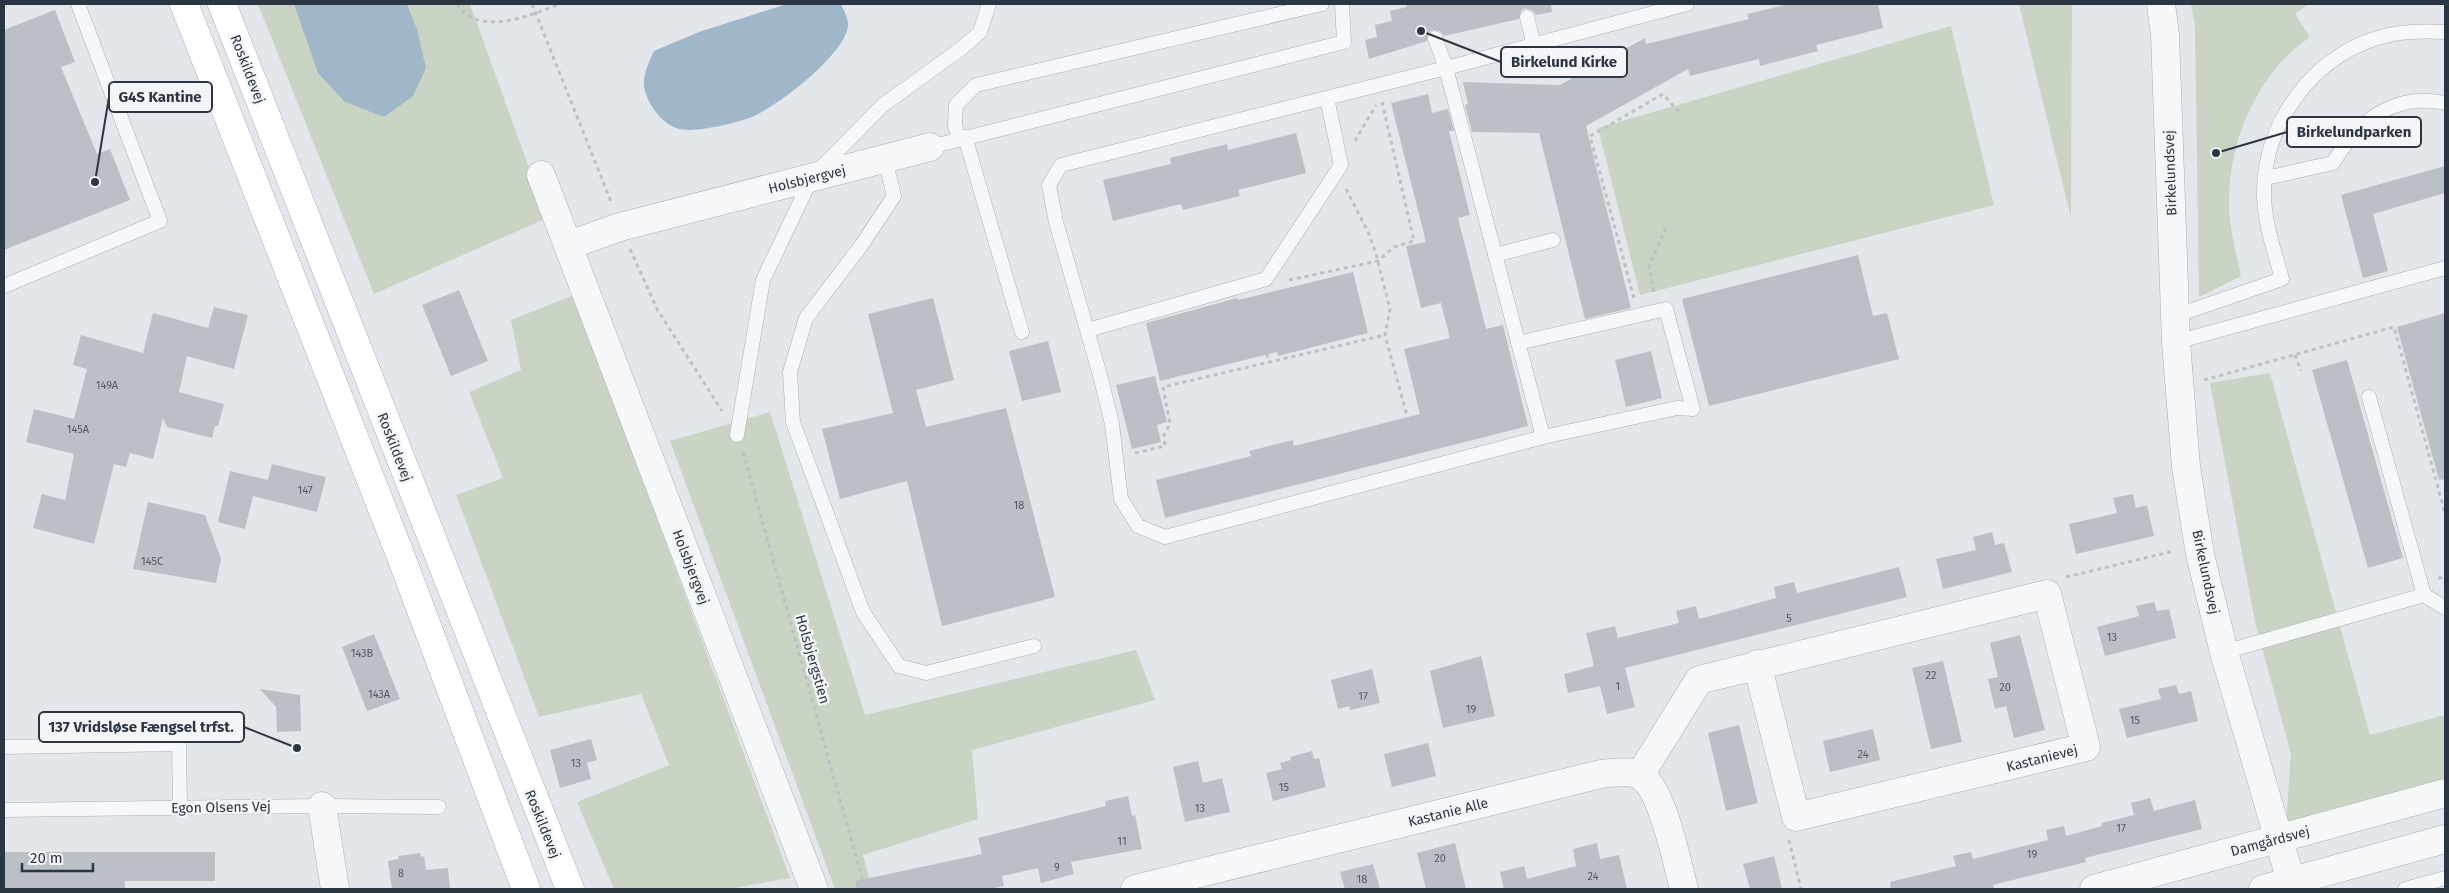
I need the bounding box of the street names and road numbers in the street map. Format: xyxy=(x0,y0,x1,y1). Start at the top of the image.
street label: Roskildevej xyxy=(227,32,268,106)
street label: Birkelundsvej xyxy=(2161,130,2180,216)
street label: Holsbjergvej xyxy=(767,162,848,197)
street label: Roskildevej xyxy=(374,410,415,484)
street label: Holsbjergvej xyxy=(668,527,713,607)
street label: Birkelundsvej xyxy=(2188,528,2223,616)
street label: Holsbjergstien xyxy=(792,613,833,706)
street label: Kastanievej xyxy=(2005,741,2080,776)
street label: Roskildevej xyxy=(521,787,564,861)
street label: Kastanie Alle xyxy=(1406,794,1490,831)
street label: Egon Olsens Vej xyxy=(171,798,271,817)
street label: Damgårdsvej xyxy=(2229,823,2312,860)

